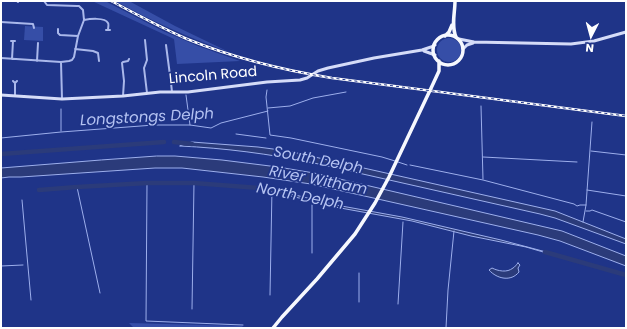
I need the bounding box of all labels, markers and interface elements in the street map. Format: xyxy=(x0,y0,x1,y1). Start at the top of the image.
north arrow xyxy=(571,16,611,56)
text: N xyxy=(585,40,595,56)
street label: Lincoln Road xyxy=(168,64,258,88)
water label: Longstongs Delph xyxy=(80,106,214,130)
water label: South Delph xyxy=(272,144,364,178)
water label: River Witham xyxy=(267,163,369,199)
water label: North Delph xyxy=(255,180,345,214)

